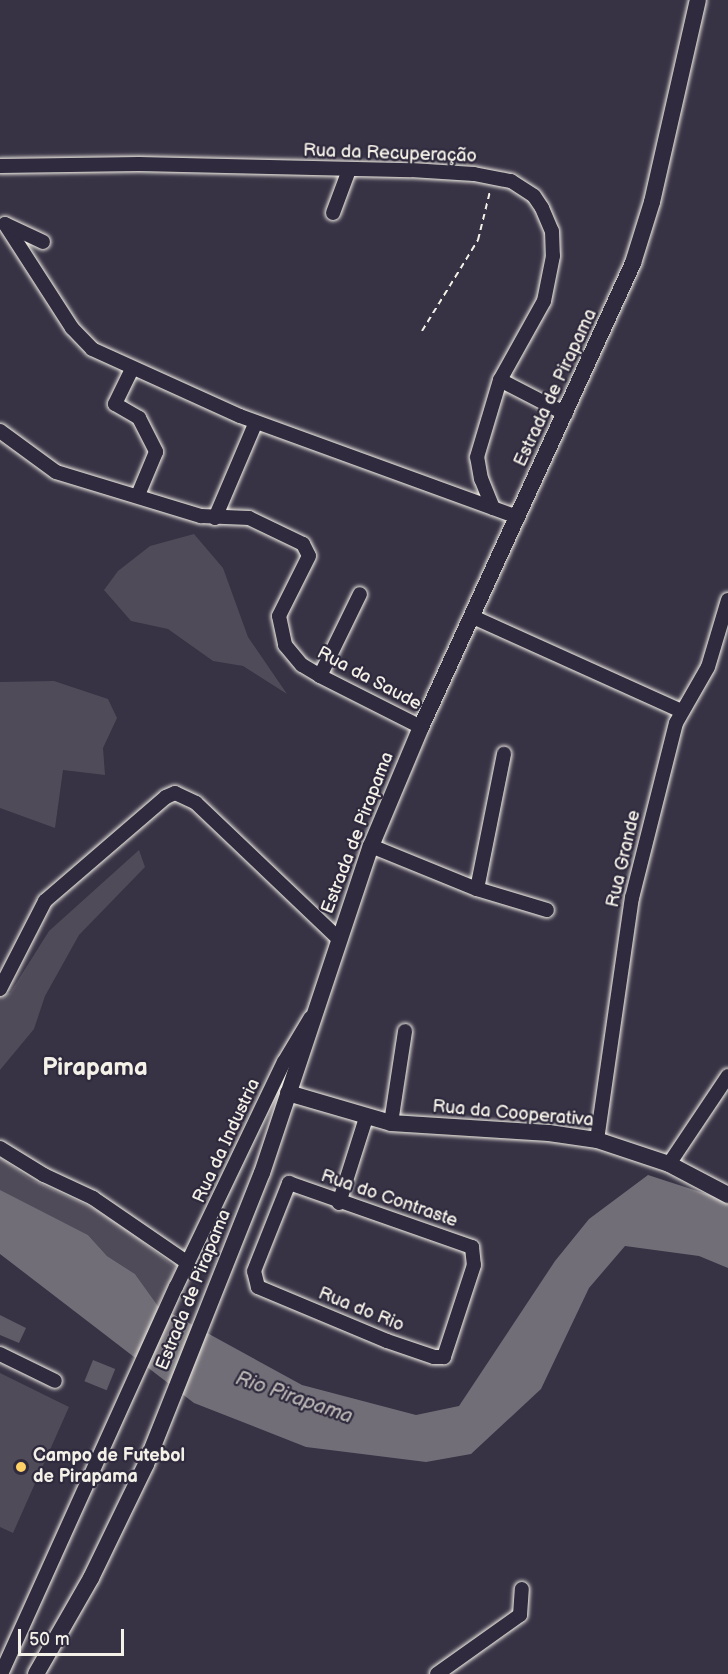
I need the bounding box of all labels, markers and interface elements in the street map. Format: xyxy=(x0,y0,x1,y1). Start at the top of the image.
street label: Rua da Recuperação xyxy=(303,140,477,168)
street label: Estrada de Pirapama xyxy=(510,306,602,470)
street label: Rua da Saude xyxy=(313,642,425,716)
street label: Estrada de Pirapama xyxy=(317,749,399,917)
street label: Rua Grande xyxy=(602,808,646,910)
district label: Pirapama xyxy=(42,1054,148,1082)
street label: Rua da Industria xyxy=(189,1075,265,1207)
street label: Rua da Cooperativa xyxy=(432,1096,594,1132)
street label: Rua do Contraste xyxy=(318,1166,460,1232)
street label: Estrada de Pirapama xyxy=(152,1206,236,1374)
street label: Rua do Rio xyxy=(315,1283,407,1337)
water label: Rio Pirapama xyxy=(232,1367,356,1429)
place label: Campo de Futebol de Pirapama xyxy=(33,1446,185,1488)
marker: Campo de Futebol de Pirapama xyxy=(14,1460,28,1474)
scale bar xyxy=(21,1617,128,1655)
text: 50 m xyxy=(29,1629,70,1650)

